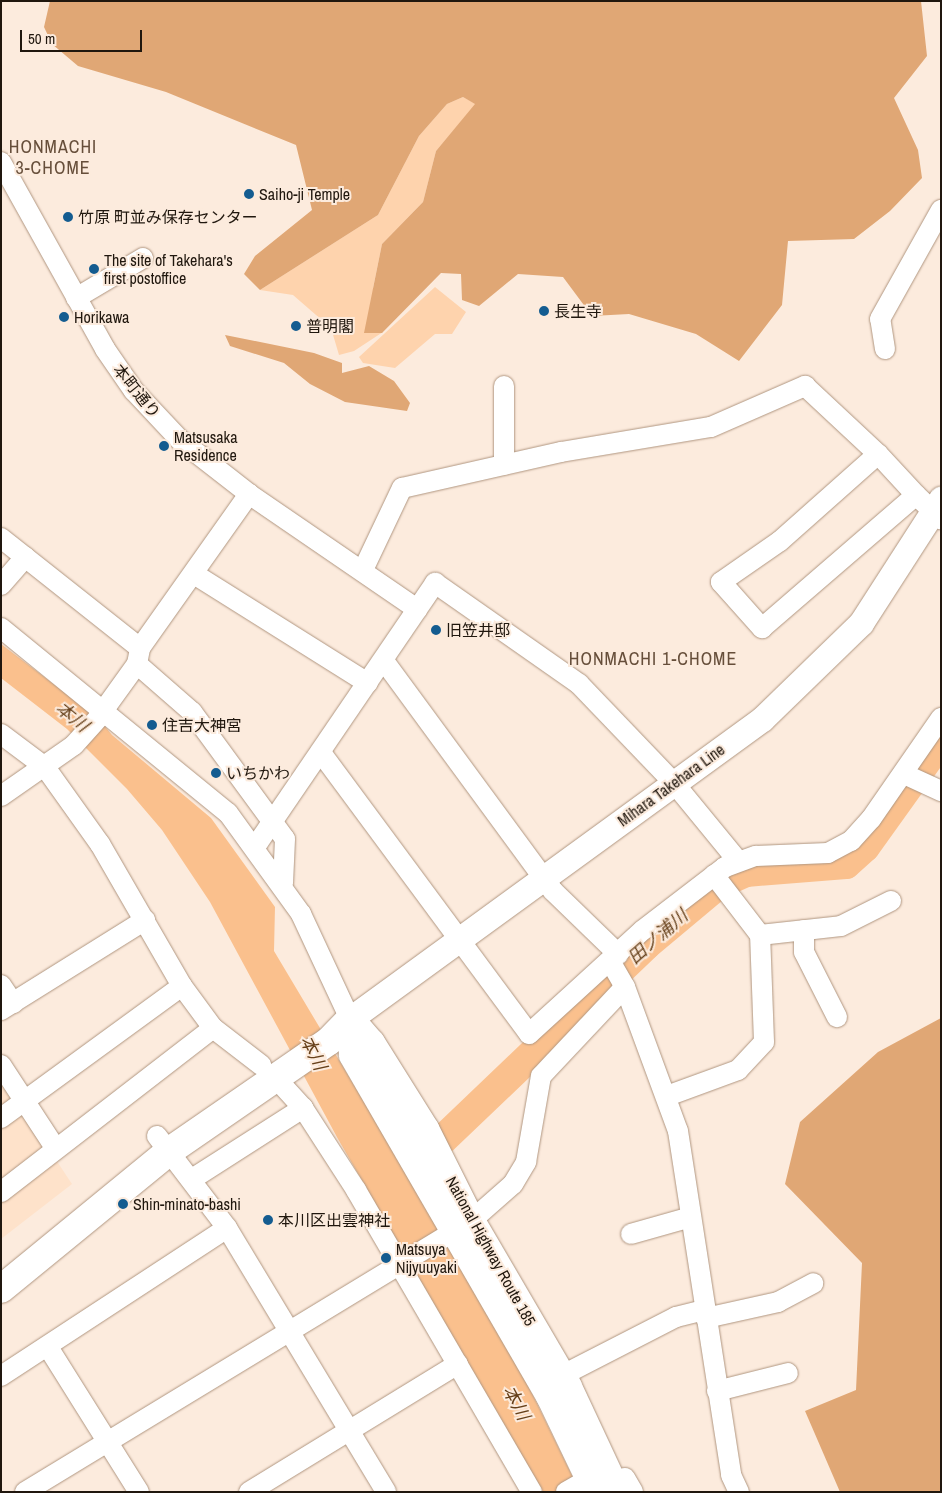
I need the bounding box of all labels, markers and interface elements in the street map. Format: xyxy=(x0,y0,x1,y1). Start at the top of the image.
scale bar xyxy=(22,20,145,52)
text: 50 m xyxy=(28,28,55,49)
district label: HONMACHI 3-CHOME xyxy=(8,137,98,180)
place label: Saiho-ji Temple xyxy=(259,184,350,204)
marker: Saiho-ji Temple xyxy=(243,188,255,200)
place label: 竹原 町並み保存センター xyxy=(78,207,258,227)
marker: 竹原 町並み保存センター xyxy=(62,211,74,223)
place label: The site of Takehara's first postoffice xyxy=(104,250,233,288)
marker: The site of Takehara's first postoffice xyxy=(88,263,100,275)
place label: 長生寺 xyxy=(554,301,602,321)
marker: 長生寺 xyxy=(538,305,550,317)
place label: Horikawa xyxy=(74,307,129,327)
marker: Horikawa xyxy=(58,311,70,323)
place label: 普明閣 xyxy=(306,316,354,336)
marker: 普明閣 xyxy=(290,320,302,332)
street label: 本町通り xyxy=(109,360,165,422)
place label: Matsusaka Residence xyxy=(174,427,237,465)
marker: Matsusaka Residence xyxy=(158,440,170,452)
place label: 旧笠井邸 xyxy=(446,620,510,640)
marker: 旧笠井邸 xyxy=(430,624,442,636)
district label: HONMACHI 1-CHOME xyxy=(567,648,739,670)
water label: 本川 xyxy=(51,697,93,737)
place label: 住吉大神宮 xyxy=(162,715,242,735)
marker: 住吉大神宮 xyxy=(146,719,158,731)
street label: Mihara Takehara Line xyxy=(614,740,728,830)
place label: いちかわ xyxy=(226,763,290,783)
marker: いちかわ xyxy=(210,767,222,779)
water label: 田ノ浦川 xyxy=(624,905,692,969)
water label: 本川 xyxy=(295,1032,331,1074)
street label: National Highway Route 185 xyxy=(442,1173,540,1329)
place label: Shin-minato-bashi xyxy=(133,1194,241,1214)
marker: Shin-minato-bashi xyxy=(117,1198,129,1210)
place label: 本川区出雲神社 xyxy=(278,1210,390,1230)
marker: 本川区出雲神社 xyxy=(262,1214,274,1226)
place label: Matsuya Nijyuuyaki xyxy=(396,1239,457,1277)
marker: Matsuya Nijyuuyaki xyxy=(380,1252,392,1264)
water label: 本川 xyxy=(498,1382,534,1424)

